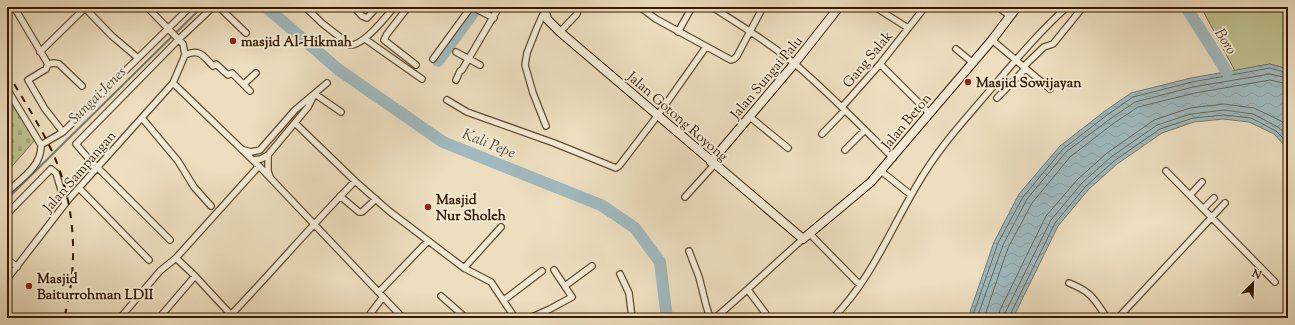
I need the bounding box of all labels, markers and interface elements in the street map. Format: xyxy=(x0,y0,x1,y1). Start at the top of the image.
water label: Boro xyxy=(1209,25,1241,59)
street label: Gang Salak xyxy=(839,27,898,93)
street label: Jalan Sungai Palu xyxy=(726,32,808,125)
place label: masjid Al-Hikmah xyxy=(241,33,353,53)
marker: masjid Al-Hikmah xyxy=(228,36,238,46)
water label: Sungai Jenes xyxy=(65,63,132,130)
street label: Jalan Gotong Royong xyxy=(621,67,732,167)
place label: Masjid Sowijayan xyxy=(976,74,1082,94)
marker: Masjid Sowijayan xyxy=(963,77,973,87)
street label: Jalan Beton xyxy=(877,90,937,156)
water label: Kali Pepe xyxy=(459,124,518,165)
street label: Jalan Sampangan xyxy=(39,127,122,218)
place label: Masjid Nur Sholeh xyxy=(436,191,507,227)
marker: Masjid Nur Sholeh xyxy=(423,202,433,212)
north arrow xyxy=(1233,263,1273,303)
text: N xyxy=(1248,265,1264,284)
place label: Masjid Baiturrohman LDII xyxy=(37,270,154,306)
marker: Masjid Baiturrohman LDII xyxy=(24,281,34,291)

